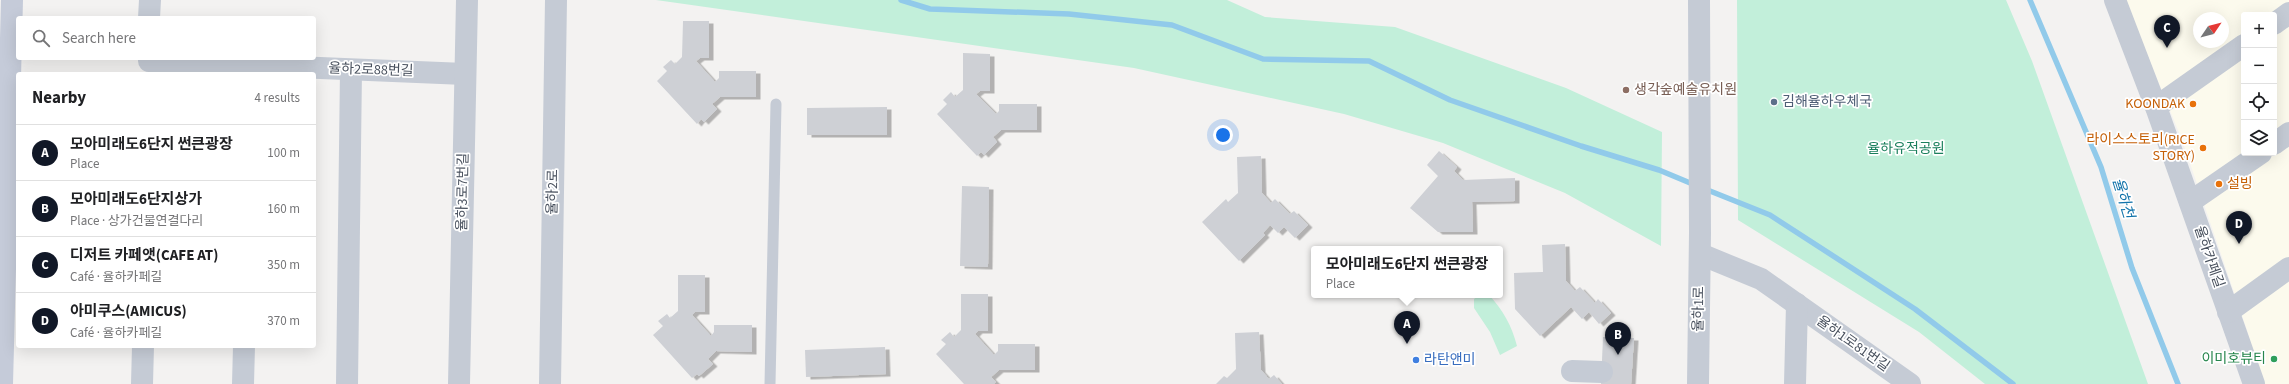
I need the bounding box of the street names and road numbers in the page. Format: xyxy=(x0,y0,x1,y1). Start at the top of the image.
street label: 율하2로88번길 xyxy=(328,59,414,81)
street label: 율하3로7번길 xyxy=(452,153,474,231)
street label: 율하2로 xyxy=(543,169,563,215)
street label: 율하카페길 xyxy=(2189,223,2229,291)
street label: 율하1로 xyxy=(1689,286,1709,332)
street label: 율하1로81번길 xyxy=(1812,311,1894,377)

